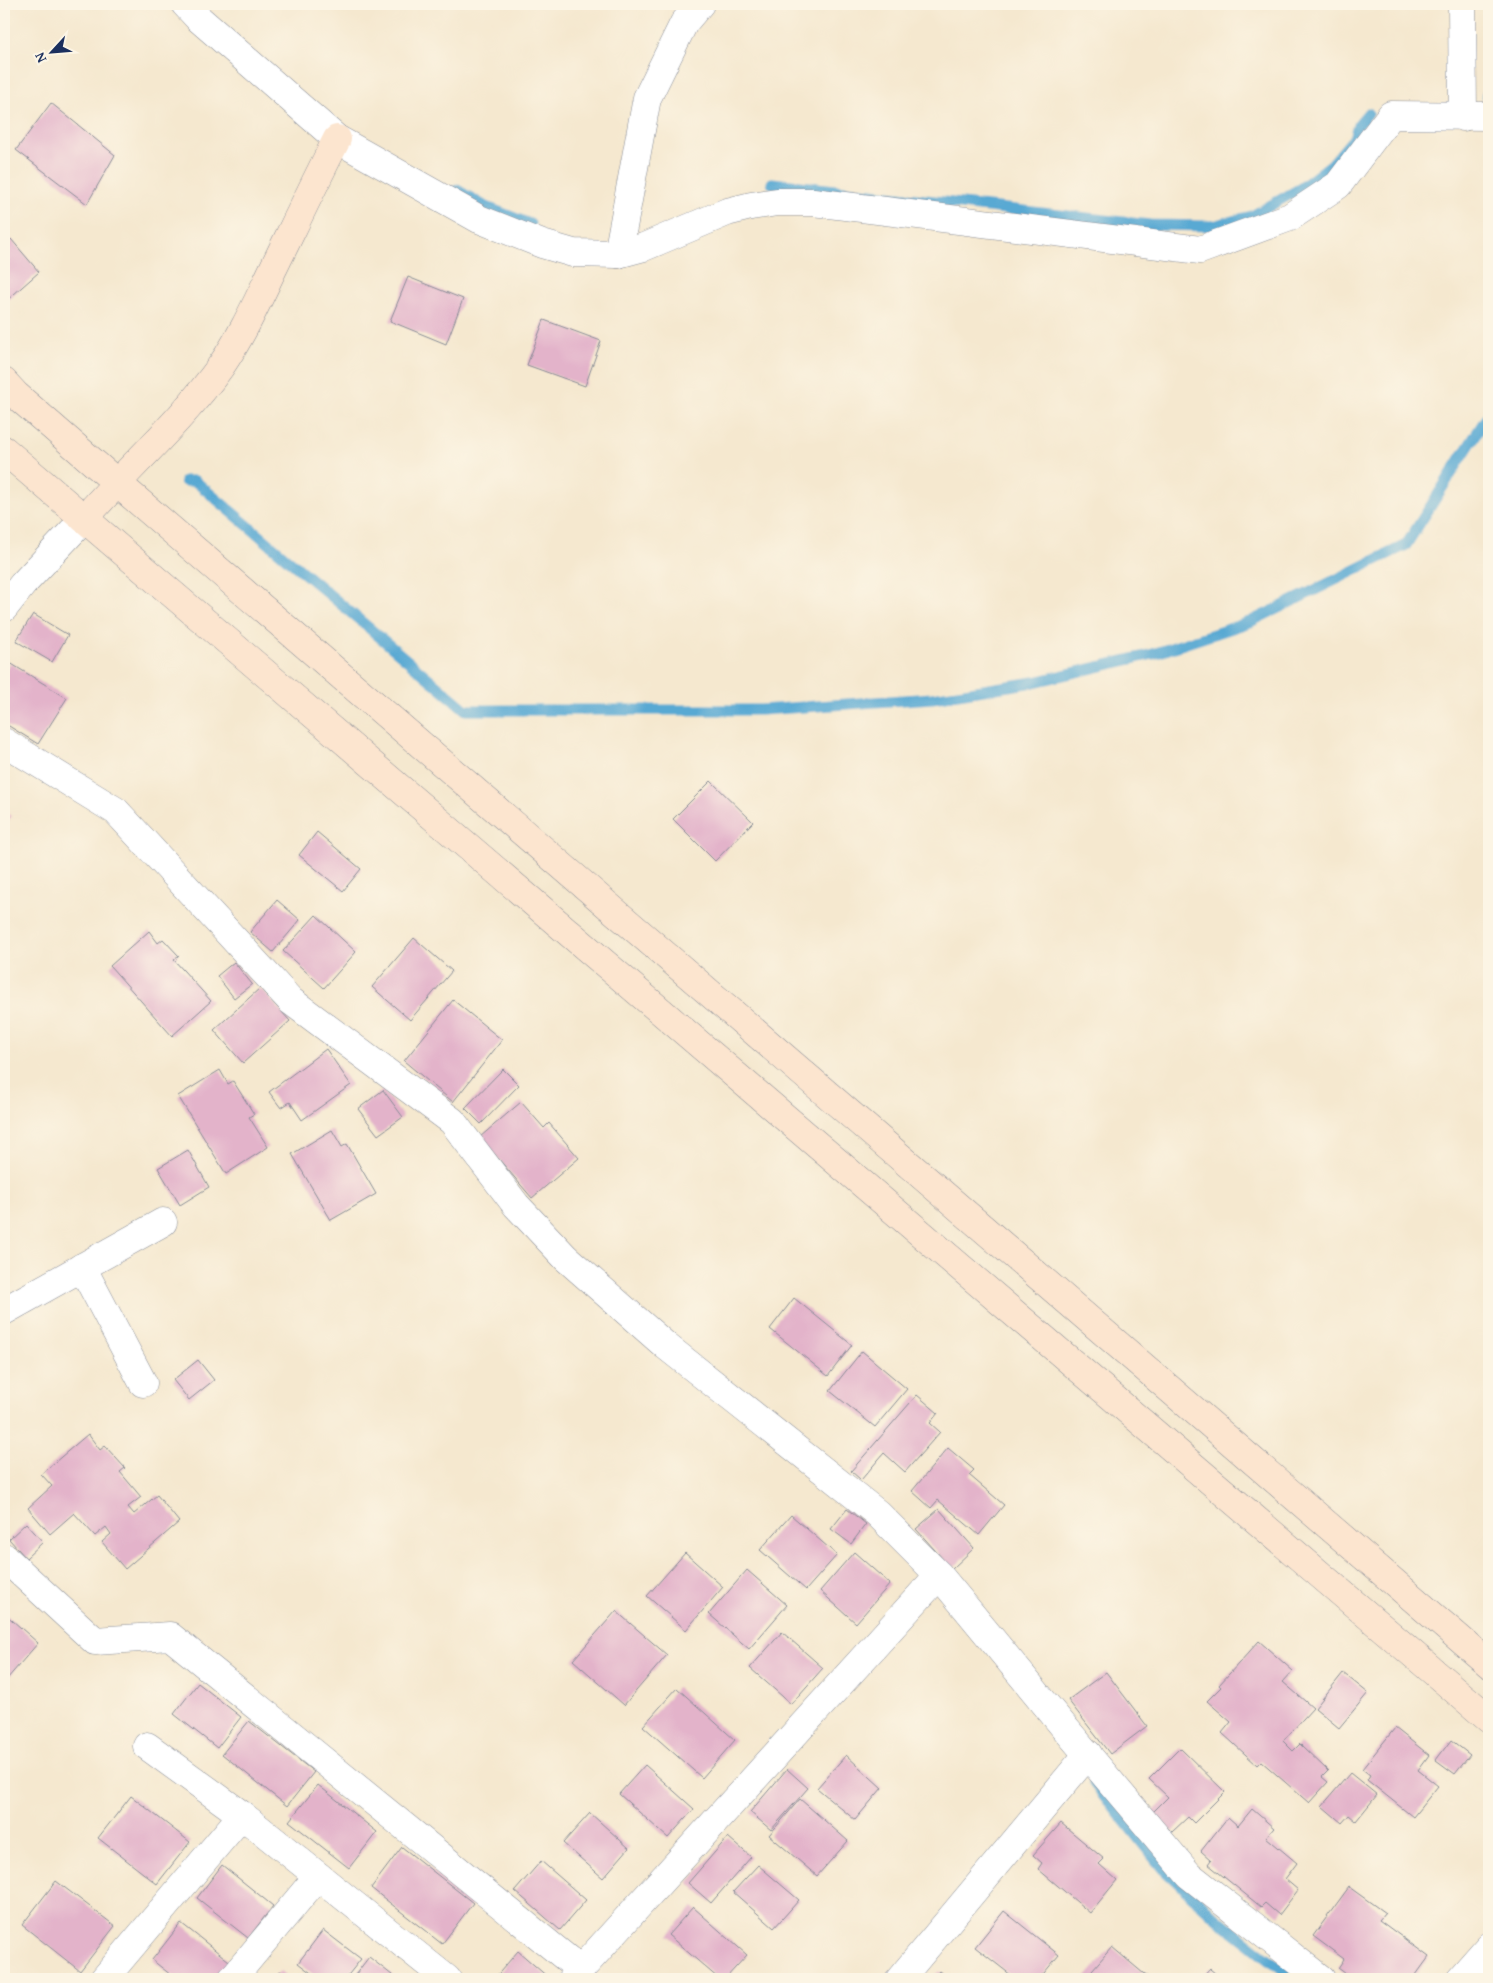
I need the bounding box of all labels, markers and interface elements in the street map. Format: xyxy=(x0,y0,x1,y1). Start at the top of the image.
north arrow xyxy=(28,28,78,78)
text: N xyxy=(29,49,51,66)

